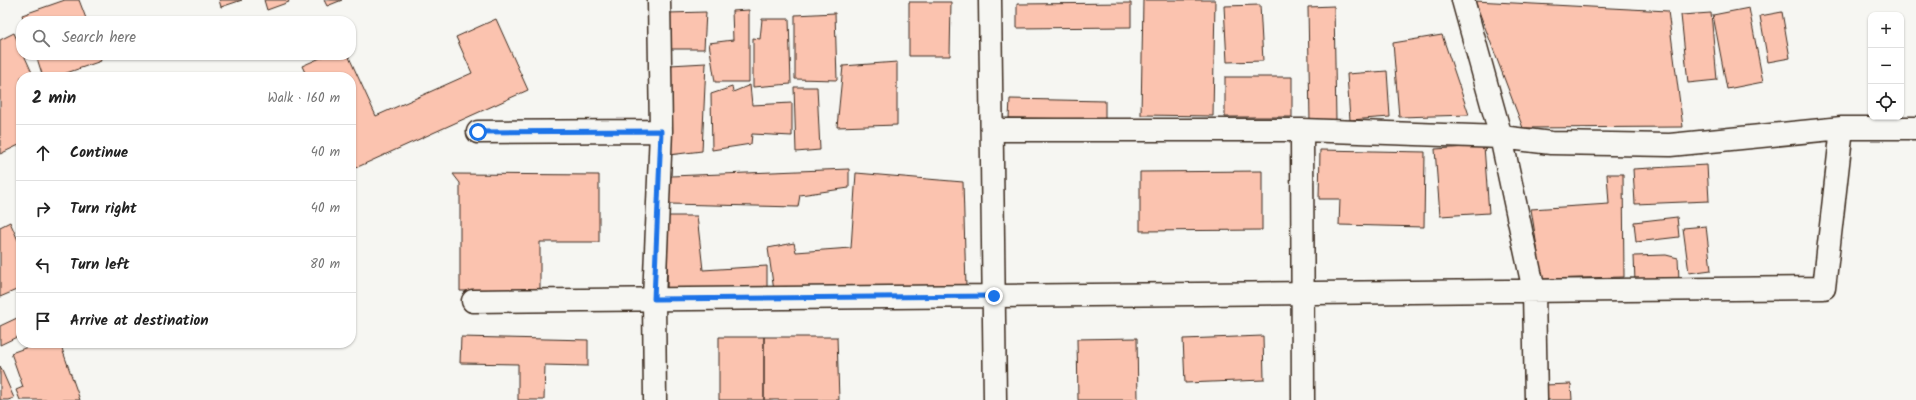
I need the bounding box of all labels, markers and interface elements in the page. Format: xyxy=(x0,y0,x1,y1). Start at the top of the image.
map controls xyxy=(1868,12,1904,120)
button: + xyxy=(1868,12,1904,48)
search box xyxy=(16,16,356,60)
text: Search here xyxy=(62,26,136,50)
icon: search xyxy=(30,27,52,49)
button: − xyxy=(1868,48,1904,84)
button: locate xyxy=(1868,84,1904,120)
text: 2 min xyxy=(32,85,76,112)
text: Walk · 160 m xyxy=(268,88,340,109)
route start xyxy=(469,123,487,141)
text: Continue xyxy=(70,141,128,165)
icon: ahead xyxy=(32,142,54,164)
text: 40 m xyxy=(311,142,340,163)
text: Turn right xyxy=(70,197,137,221)
icon: right xyxy=(32,198,54,220)
text: 40 m xyxy=(311,198,340,219)
text: Turn left xyxy=(70,253,130,277)
icon: left xyxy=(32,254,54,276)
text: 80 m xyxy=(310,254,340,275)
route end xyxy=(985,287,1003,305)
text: Arrive at destination xyxy=(70,309,209,333)
icon: arrive xyxy=(32,310,54,332)

